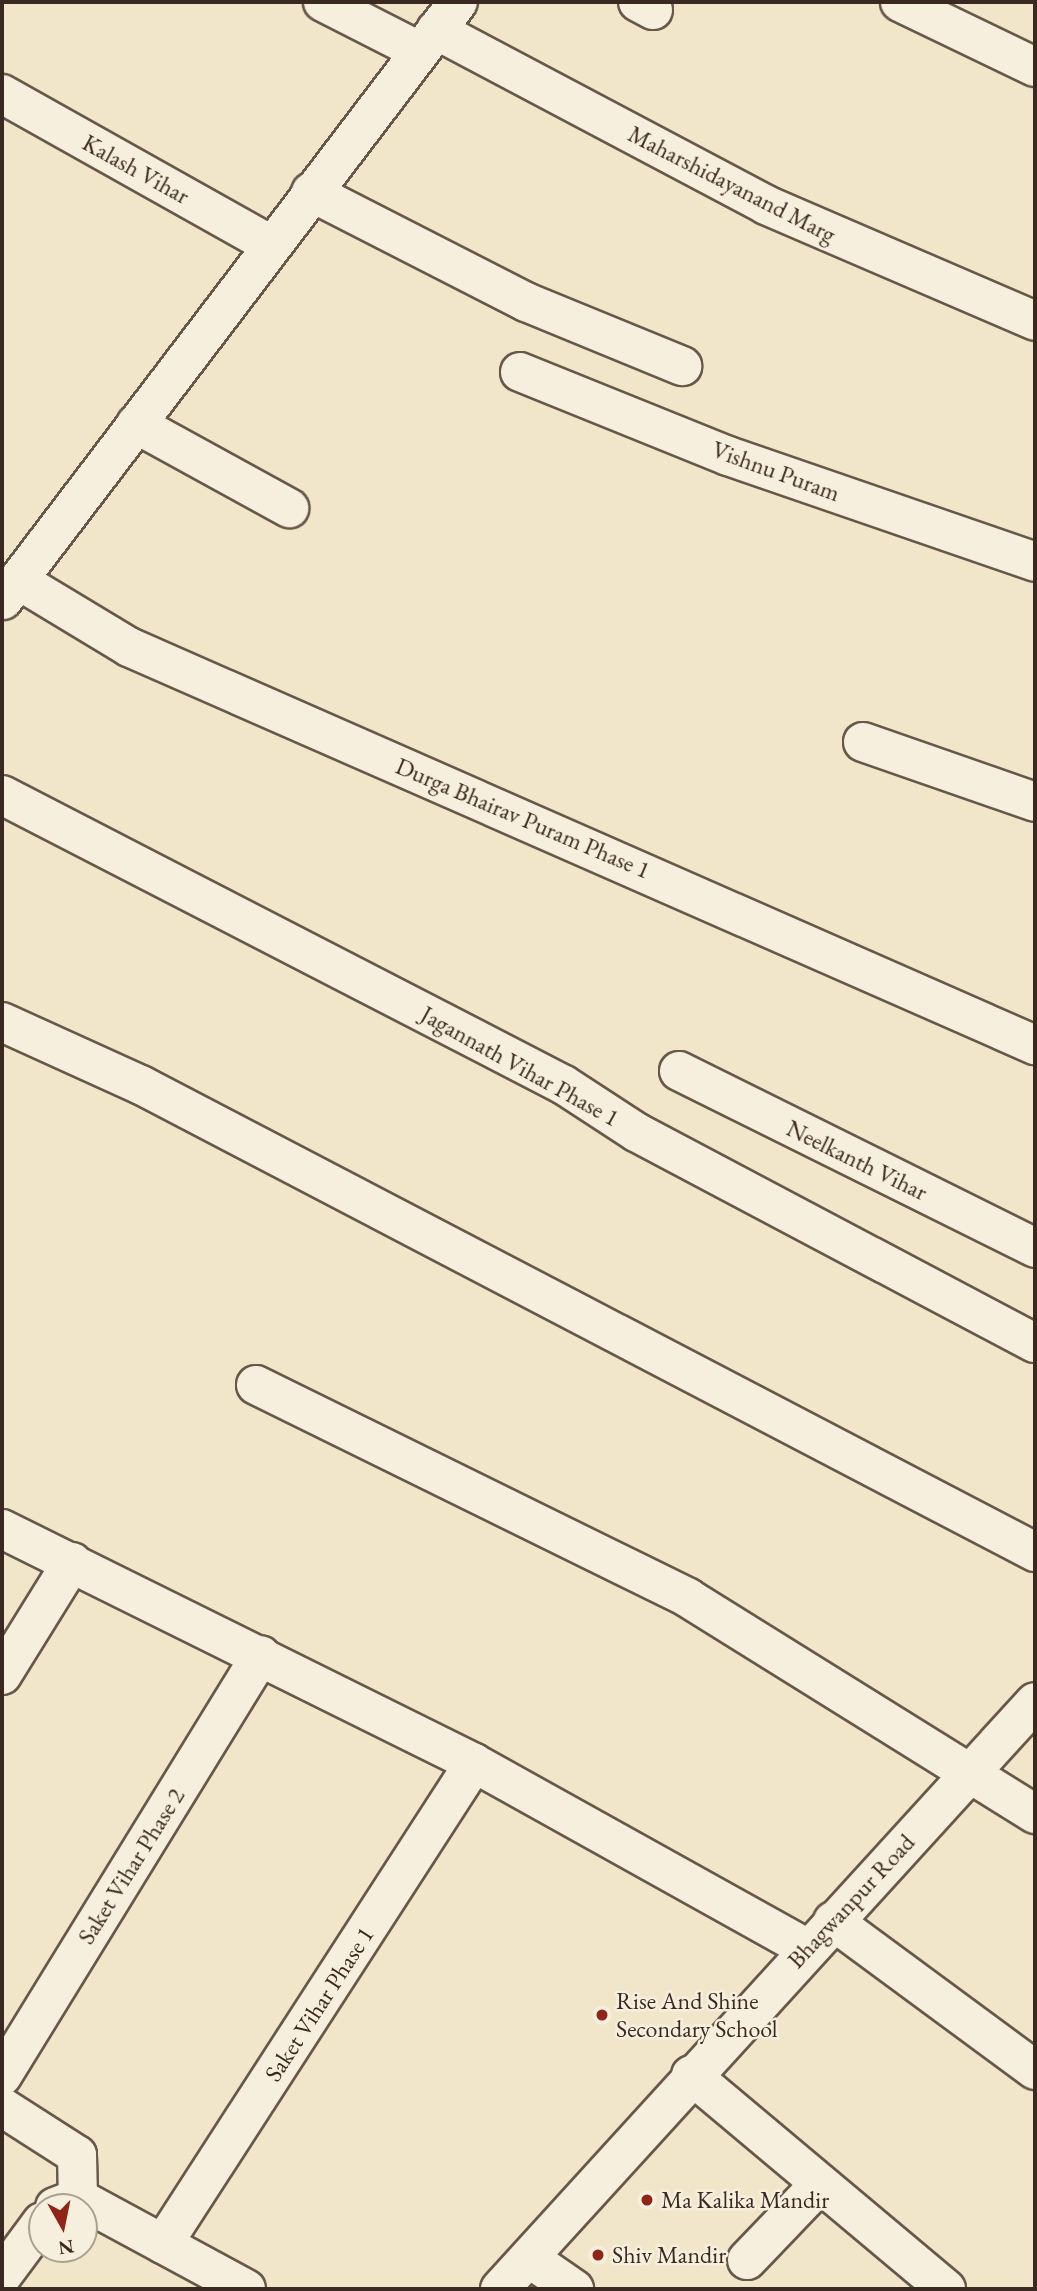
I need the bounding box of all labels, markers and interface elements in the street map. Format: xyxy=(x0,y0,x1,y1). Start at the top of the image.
street label: Maharshidayanand Marg xyxy=(623,119,841,249)
street label: Kalash Vihar xyxy=(78,128,194,210)
street label: Vishnu Puram xyxy=(708,435,844,507)
street label: Durga Bhairav Puram Phase 1 xyxy=(392,751,654,885)
street label: Jagannath Vihar Phase 1 xyxy=(416,1000,624,1132)
street label: Neelkanth Vihar xyxy=(782,1114,932,1206)
street label: Saket Vihar Phase 2 xyxy=(71,1783,191,1949)
street label: Bhagwanpur Road xyxy=(781,1828,921,1974)
street label: Saket Vihar Phase 1 xyxy=(258,1921,380,2087)
place label: Rise And Shine Secondary School xyxy=(616,1987,778,2043)
marker: Rise And Shine Secondary School xyxy=(594,2007,610,2023)
place label: Ma Kalika Mandir xyxy=(661,2186,829,2214)
marker: Ma Kalika Mandir xyxy=(639,2192,655,2208)
north arrow xyxy=(28,2193,98,2263)
text: N xyxy=(57,2234,76,2261)
place label: Shiv Mandir xyxy=(612,2241,726,2269)
marker: Shiv Mandir xyxy=(590,2247,606,2263)

